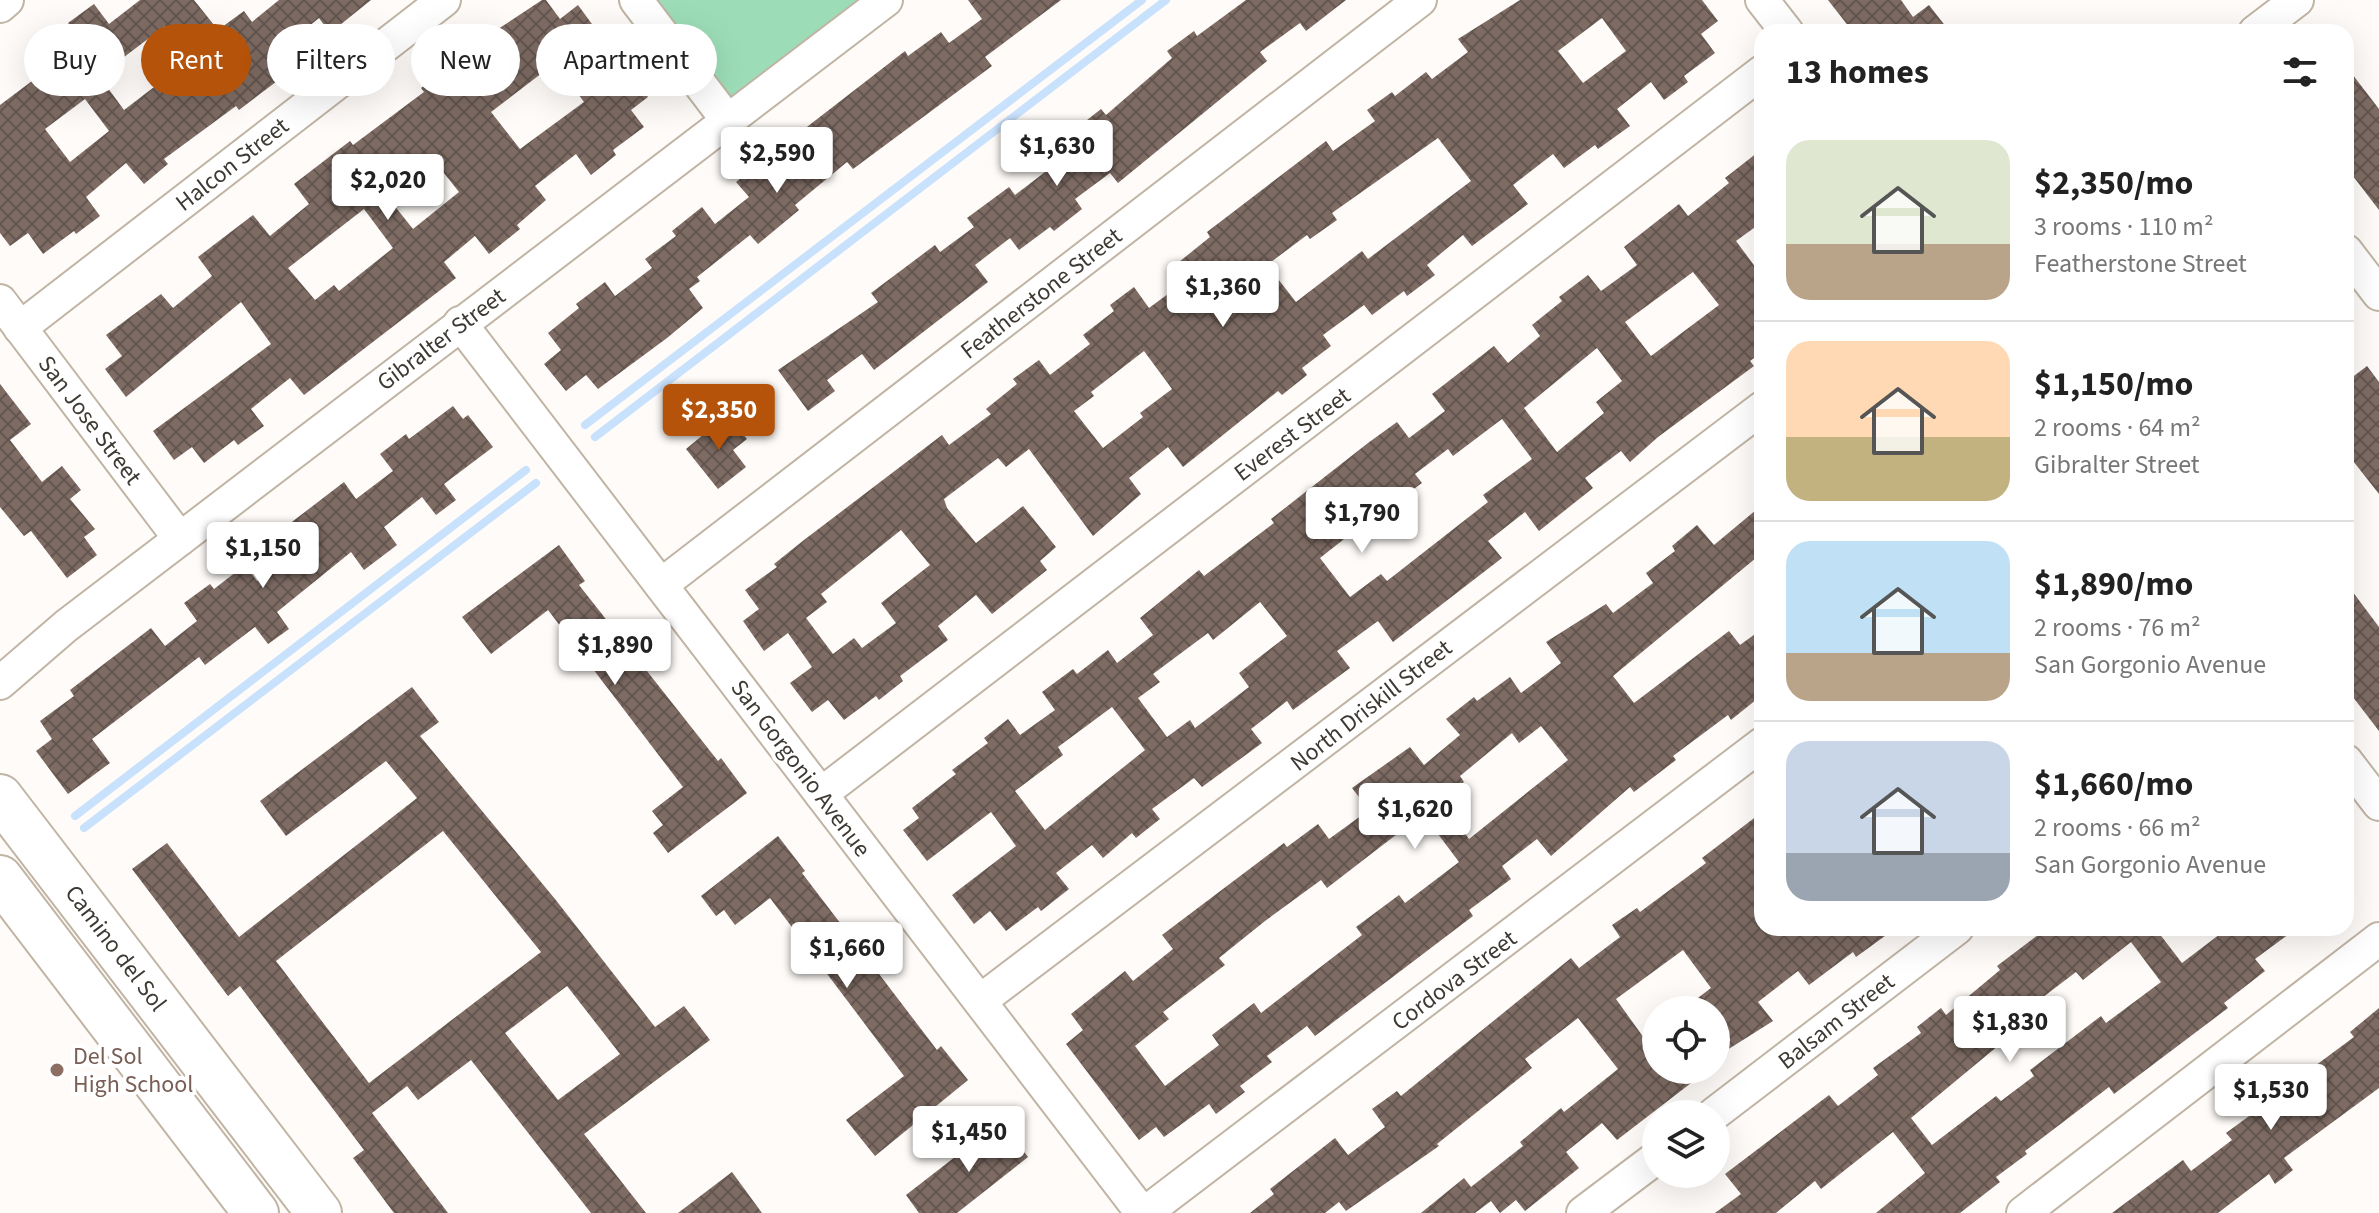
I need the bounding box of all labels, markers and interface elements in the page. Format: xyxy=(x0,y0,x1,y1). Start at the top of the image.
chip: Buy xyxy=(24,24,125,96)
chip: Rent xyxy=(141,24,251,96)
chip: Filters xyxy=(267,24,395,96)
chip: New xyxy=(411,24,520,96)
chip: Apartment xyxy=(536,24,717,96)
text: 13 homes xyxy=(1786,48,1929,97)
icon: filters xyxy=(2278,50,2322,94)
street label: Halcon Street xyxy=(168,109,296,220)
pin: $1,630 xyxy=(992,120,1122,188)
pin: $2,590 xyxy=(712,127,842,195)
text: $1,630 xyxy=(1019,127,1095,164)
text: $2,590 xyxy=(739,134,815,171)
pin: $2,020 xyxy=(323,154,453,222)
text: $2,350/mo xyxy=(2034,159,2194,208)
text: $2,020 xyxy=(350,161,426,198)
icon: home xyxy=(1850,172,1946,268)
text: 3 rooms · 110 m² xyxy=(2034,208,2213,245)
street label: Featherstone Street xyxy=(953,219,1130,368)
text: Featherstone Street xyxy=(2034,245,2247,282)
pin: $1,360 xyxy=(1158,261,1288,329)
text: $1,360 xyxy=(1185,268,1261,305)
street label: Gibralter Street xyxy=(370,279,513,399)
street label: San Jose Street xyxy=(29,348,150,492)
text: $1,150/mo xyxy=(2034,360,2194,409)
icon: home xyxy=(1850,373,1946,469)
street label: Everest Street xyxy=(1227,379,1358,490)
pin: $2,350 xyxy=(654,384,784,452)
text: $2,350 xyxy=(681,391,757,428)
text: 2 rooms · 64 m² xyxy=(2034,409,2201,446)
text: Gibralter Street xyxy=(2034,446,2200,483)
pin: $1,790 xyxy=(1297,487,1427,555)
text: $1,790 xyxy=(1324,494,1400,531)
pin: $1,150 xyxy=(198,522,328,590)
text: $1,150 xyxy=(225,529,301,566)
text: $1,890/mo xyxy=(2034,560,2194,609)
icon: home xyxy=(1850,573,1946,669)
text: 2 rooms · 76 m² xyxy=(2034,609,2201,646)
pin: $1,890 xyxy=(550,619,680,687)
text: $1,890 xyxy=(577,626,653,663)
street label: North Driskill Street xyxy=(1283,631,1460,780)
text: San Gorgonio Avenue xyxy=(2034,646,2266,683)
street label: San Gorgonio Avenue xyxy=(722,672,879,864)
text: $1,660/mo xyxy=(2034,760,2194,809)
icon: home xyxy=(1850,773,1946,869)
pin: $1,620 xyxy=(1350,783,1480,851)
text: $1,620 xyxy=(1377,790,1453,827)
text: 2 rooms · 66 m² xyxy=(2034,809,2201,846)
text: San Gorgonio Avenue xyxy=(2034,846,2266,883)
street label: Camino del Sol xyxy=(56,878,175,1019)
pin: $1,660 xyxy=(782,922,912,990)
street label: Cordova Street xyxy=(1384,922,1524,1039)
text: $1,660 xyxy=(809,929,885,966)
street label: Balsam Street xyxy=(1771,965,1902,1078)
map controls xyxy=(1642,996,1730,1188)
button: locate xyxy=(1642,996,1730,1084)
pin: $1,830 xyxy=(1945,996,2075,1064)
text: $1,830 xyxy=(1972,1003,2048,1040)
place label: Del Sol High School xyxy=(73,1039,193,1102)
marker: Del Sol High School xyxy=(48,1061,66,1079)
pin: $1,530 xyxy=(2206,1064,2336,1132)
text: $1,530 xyxy=(2233,1071,2309,1108)
button: layers xyxy=(1642,1100,1730,1188)
pin: $1,450 xyxy=(904,1106,1034,1174)
text: $1,450 xyxy=(931,1113,1007,1150)

